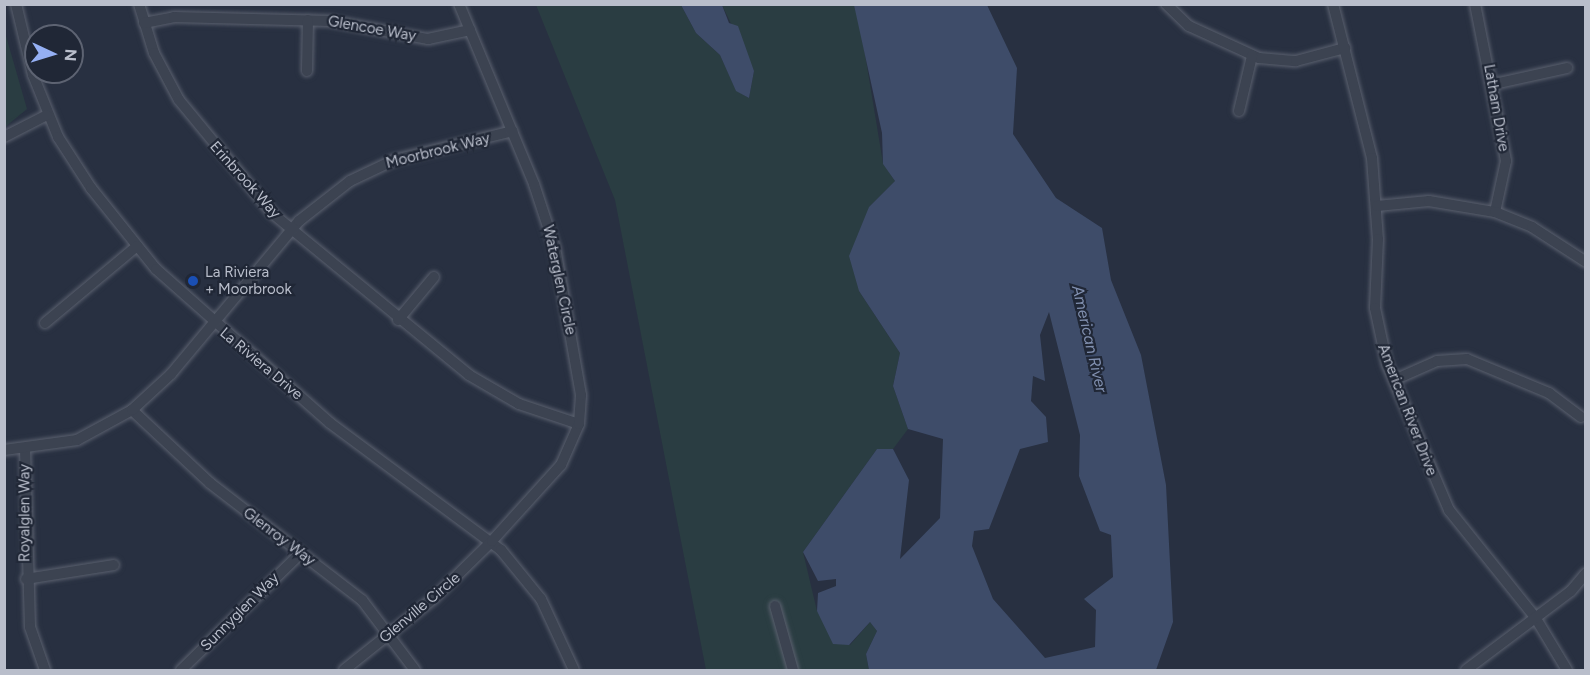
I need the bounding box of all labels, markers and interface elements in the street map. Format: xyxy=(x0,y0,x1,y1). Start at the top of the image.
street label: Glencoe Way xyxy=(327,12,417,46)
north arrow xyxy=(24,24,84,84)
text: N xyxy=(61,48,80,62)
street label: Latham Drive xyxy=(1479,63,1513,153)
street label: Moorbrook Way xyxy=(384,129,492,173)
street label: Erinbrook Way xyxy=(206,138,284,222)
street label: Waterglen Circle xyxy=(539,224,579,336)
place label: La Riviera + Moorbrook xyxy=(205,263,292,298)
marker: La Riviera + Moorbrook xyxy=(186,274,200,288)
water label: American River xyxy=(1067,284,1111,394)
street label: La Riviera Drive xyxy=(216,324,306,404)
street label: American River Drive xyxy=(1374,342,1440,478)
street label: Royalglen Way xyxy=(16,464,34,562)
street label: Glenroy Way xyxy=(239,504,319,570)
street label: Sunnyglen Way xyxy=(197,569,283,655)
street label: Glenville Circle xyxy=(376,569,464,647)

